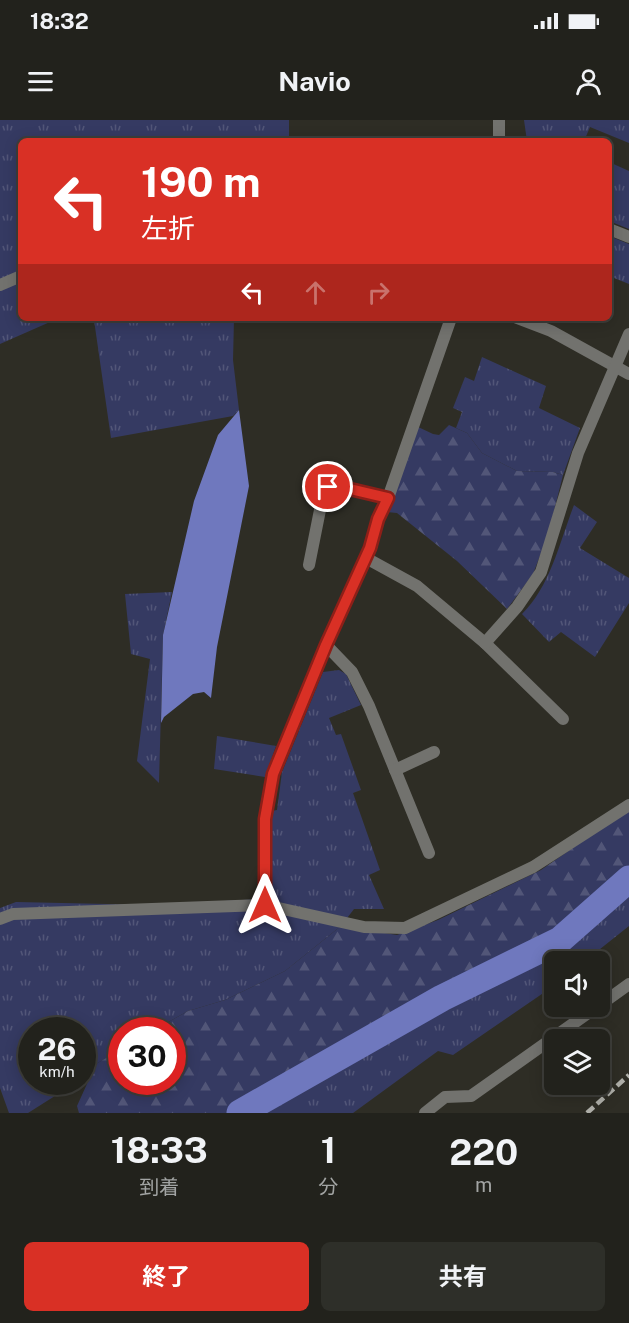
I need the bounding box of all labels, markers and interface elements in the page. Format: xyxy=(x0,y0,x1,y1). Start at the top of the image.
text: 18:32 xyxy=(30,8,89,34)
icon: menu xyxy=(24,65,57,98)
text: Navio xyxy=(278,65,351,97)
icon: person xyxy=(572,65,605,98)
text: 190 m xyxy=(141,157,261,206)
icon: left xyxy=(42,162,120,240)
text: 左折 xyxy=(141,212,195,244)
icon: left xyxy=(236,276,269,309)
icon: ahead xyxy=(299,276,332,309)
icon: right xyxy=(362,276,395,309)
pin xyxy=(302,461,353,512)
icon: arrive xyxy=(311,470,344,503)
position arrow xyxy=(233,873,297,937)
map controls xyxy=(544,951,610,1095)
button: sound xyxy=(544,951,610,1017)
speed limit sign: 30 xyxy=(108,1017,186,1095)
button: layers xyxy=(544,1029,610,1095)
text: 26 xyxy=(38,1031,76,1067)
text: km/h xyxy=(39,1063,75,1080)
text: 18:33 xyxy=(111,1129,208,1171)
text: 1 xyxy=(321,1129,336,1171)
text: 220 xyxy=(449,1131,518,1173)
text: m xyxy=(475,1173,492,1197)
text: 到着 xyxy=(139,1175,179,1199)
text: 分 xyxy=(319,1175,339,1199)
button: 終了 xyxy=(24,1242,309,1311)
button: 共有 xyxy=(321,1242,605,1311)

